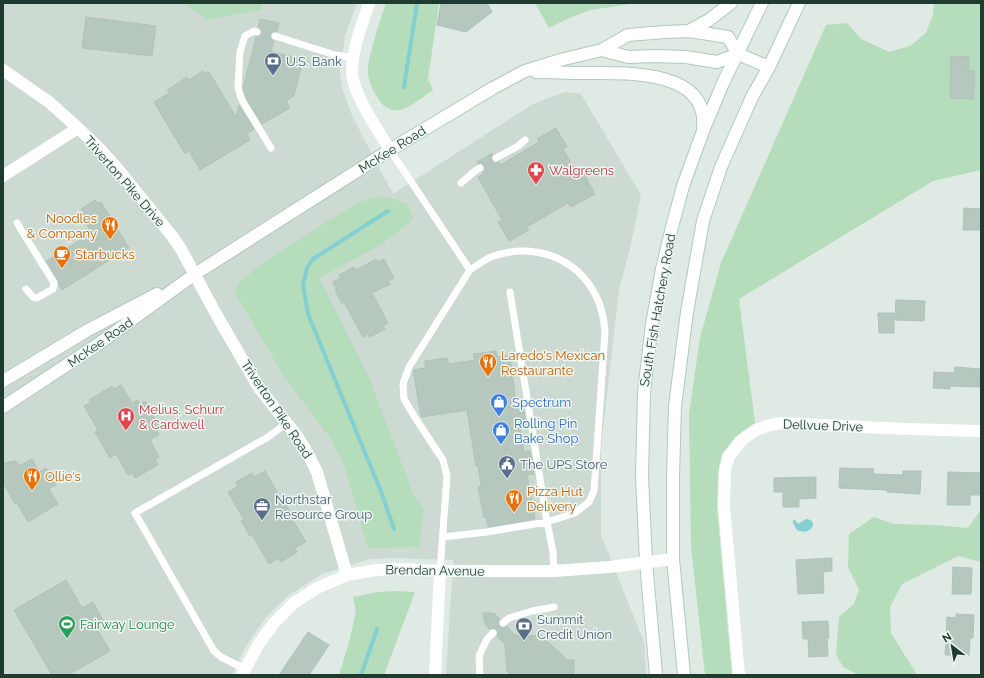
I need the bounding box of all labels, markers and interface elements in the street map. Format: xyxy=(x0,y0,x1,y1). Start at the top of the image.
bank icon: U.S. Bank xyxy=(263,51,283,76)
place label: U.S. Bank xyxy=(286,54,342,69)
street label: McKee Road xyxy=(356,123,429,176)
street label: Triverton Pike Drive xyxy=(81,133,168,230)
pharmacy icon: Walgreens xyxy=(526,160,546,185)
place label: Walgreens xyxy=(549,163,614,178)
place label: Noodles & Company xyxy=(27,211,97,241)
restaurant icon: Noodles & Company xyxy=(100,215,120,240)
street label: South Fish Hatchery Road xyxy=(637,232,678,388)
cafe icon: Starbucks xyxy=(52,244,72,269)
place label: Starbucks xyxy=(75,247,135,262)
street label: McKee Road xyxy=(65,314,136,370)
place label: Laredo's Mexican Restaurante xyxy=(501,348,605,378)
restaurant icon: Laredo's Mexican Restaurante xyxy=(478,352,498,377)
street label: Triverton Pike Road xyxy=(238,357,315,461)
shop icon: Spectrum xyxy=(489,392,509,417)
place label: Spectrum xyxy=(512,395,571,410)
place label: Melius, Schurr & Cardwell xyxy=(139,402,224,432)
hospital icon: Melius, Schurr & Cardwell xyxy=(116,406,136,431)
place label: Rolling Pin Bake Shop xyxy=(514,416,578,446)
street label: Dellvue Drive xyxy=(783,417,864,434)
shop icon: Rolling Pin Bake Shop xyxy=(491,420,511,445)
public building icon: The UPS Store xyxy=(497,454,517,479)
place label: The UPS Store xyxy=(520,457,608,472)
restaurant icon: Ollie's xyxy=(22,466,42,491)
place label: Ollie's xyxy=(45,469,81,484)
place label: Pizza Hut Delivery xyxy=(527,484,583,514)
restaurant icon: Pizza Hut Delivery xyxy=(504,488,524,513)
place label: Northstar Resource Group xyxy=(275,492,372,522)
office icon: Northstar Resource Group xyxy=(252,496,272,521)
street label: Brendan Avenue xyxy=(385,562,485,579)
place label: Summit Credit Union xyxy=(537,612,612,642)
sports icon: Fairway Lounge xyxy=(57,614,77,639)
bank icon: Summit Credit Union xyxy=(514,616,534,641)
place label: Fairway Lounge xyxy=(80,617,175,632)
north arrow xyxy=(932,626,972,666)
text: N xyxy=(940,630,954,646)

